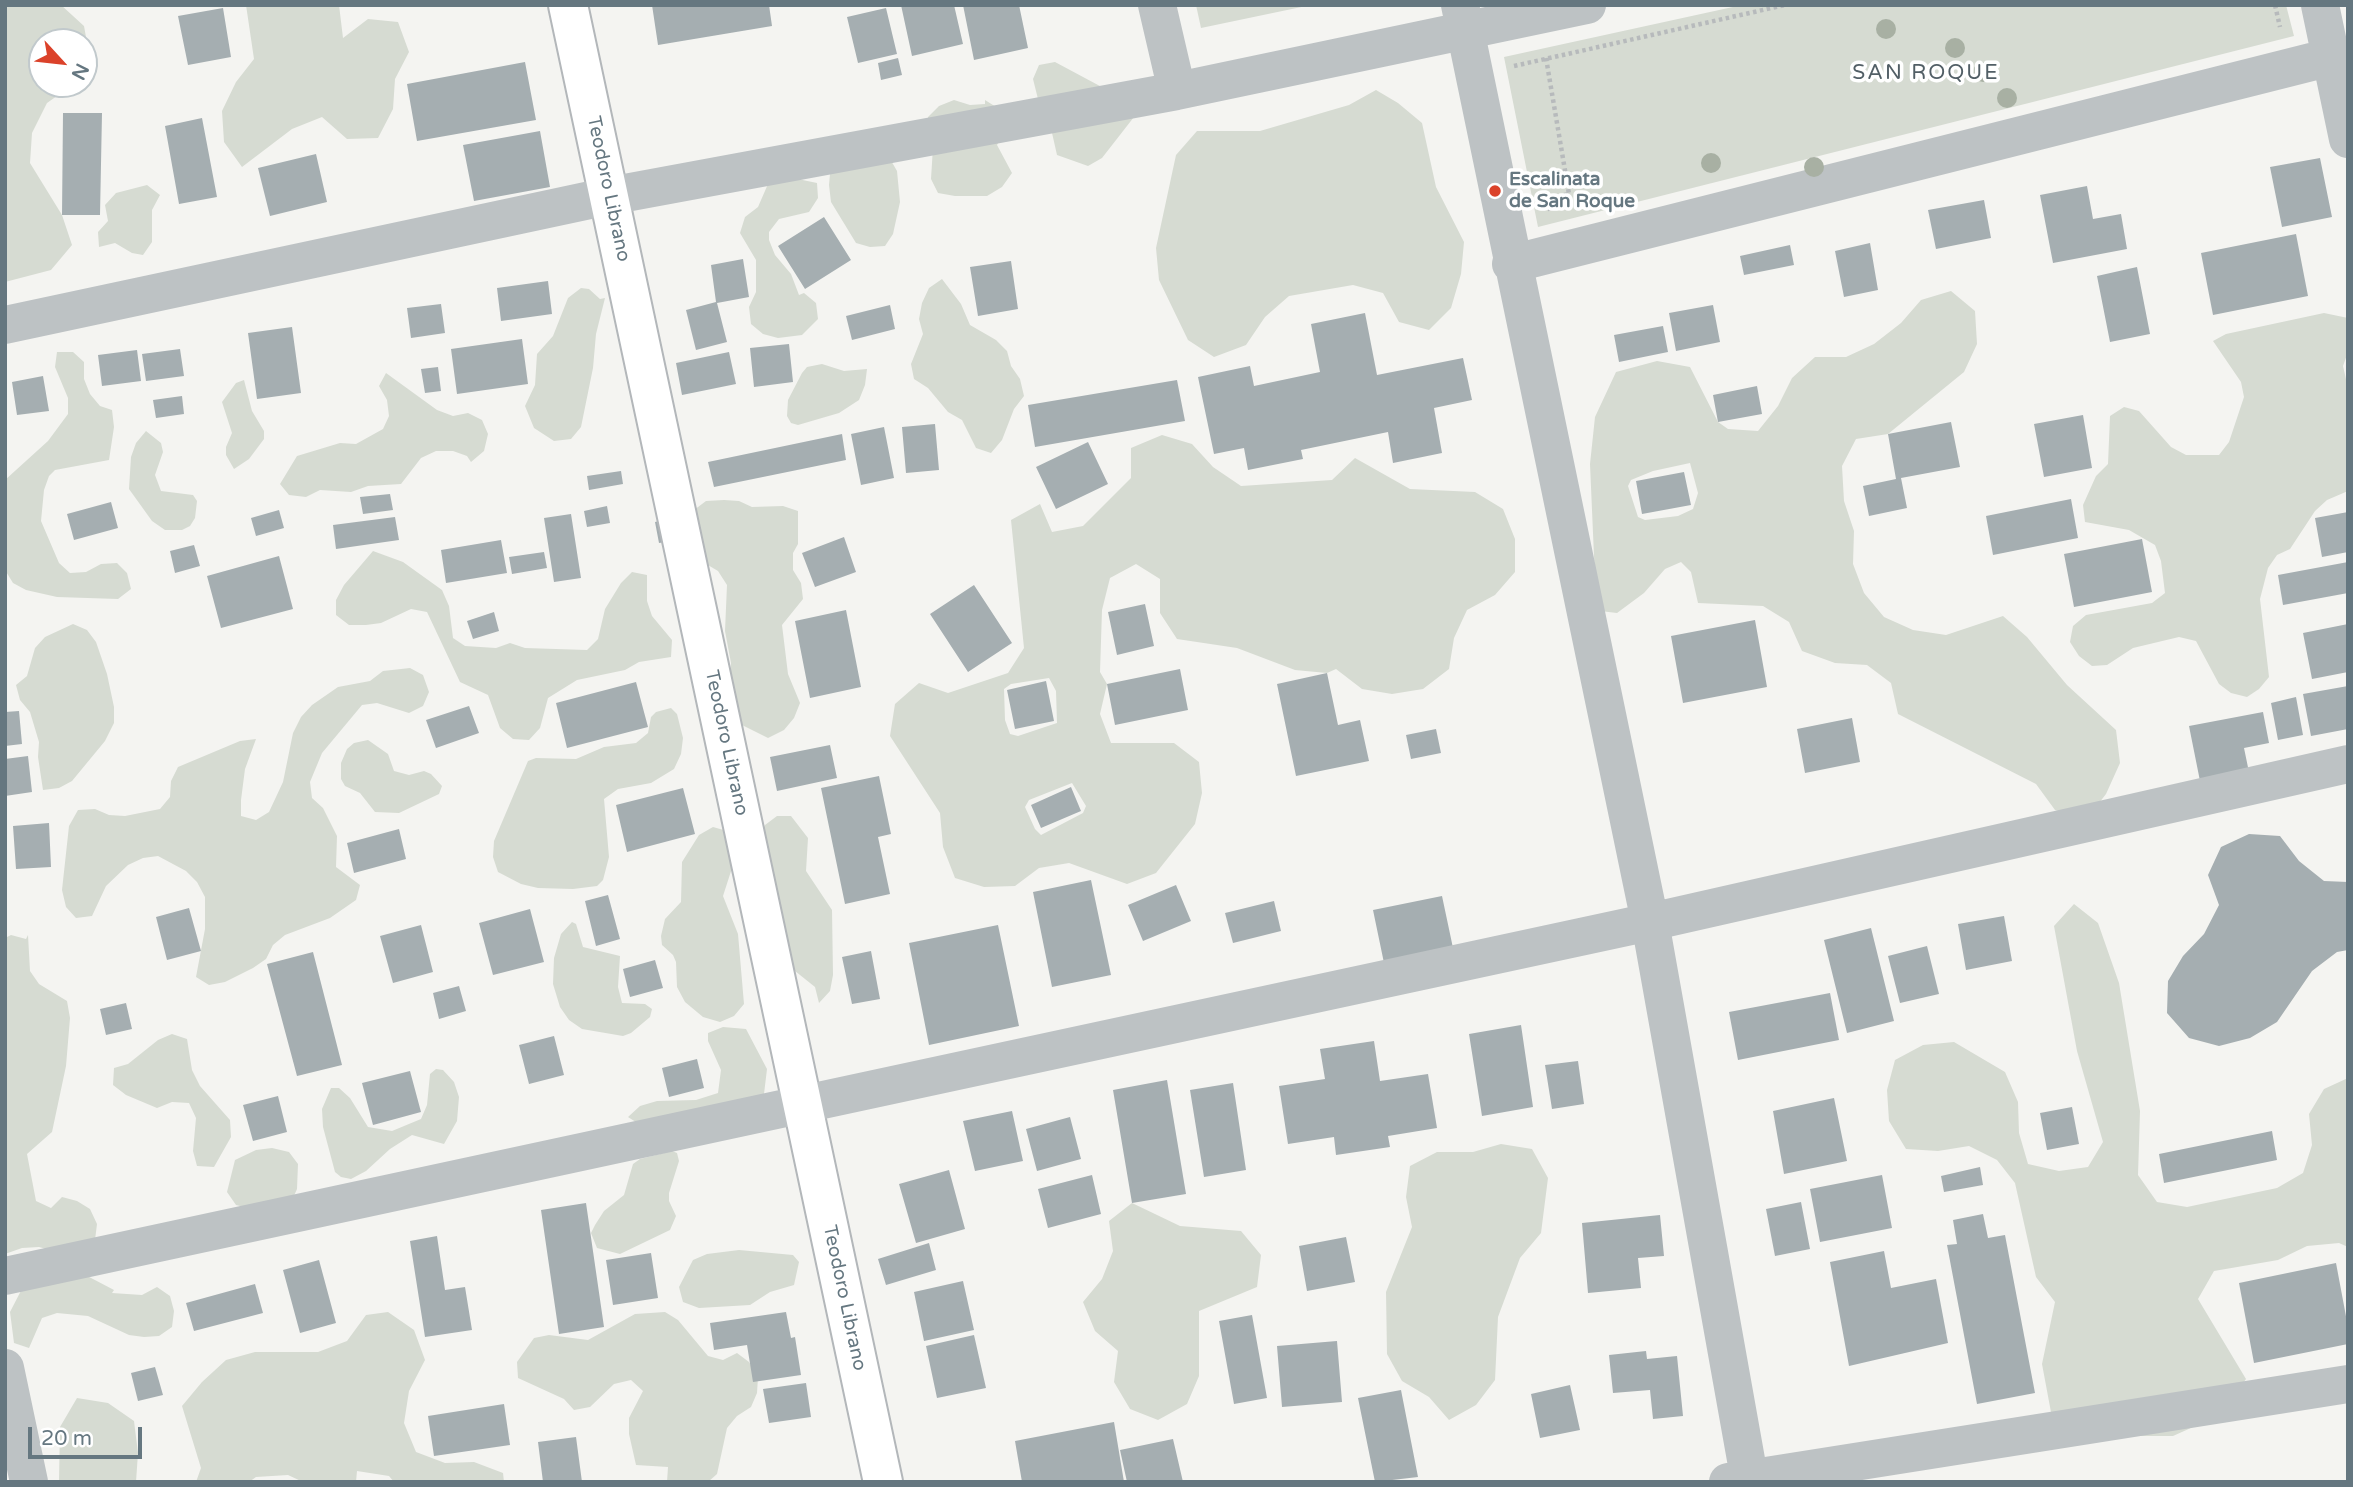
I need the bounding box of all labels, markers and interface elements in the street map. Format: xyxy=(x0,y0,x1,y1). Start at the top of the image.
north arrow xyxy=(28,28,98,98)
text: N xyxy=(67,60,93,83)
district label: SAN ROQUE xyxy=(1853,60,1999,86)
street label: Teodoro Librano xyxy=(581,114,635,264)
place label: Escalinata de San Roque xyxy=(1509,169,1635,213)
marker: Escalinata de San Roque xyxy=(1487,183,1503,199)
street label: Teodoro Librano xyxy=(699,668,753,818)
street label: Teodoro Librano xyxy=(817,1223,871,1373)
scale bar xyxy=(32,1414,145,1458)
text: 20 m xyxy=(41,1426,92,1451)

